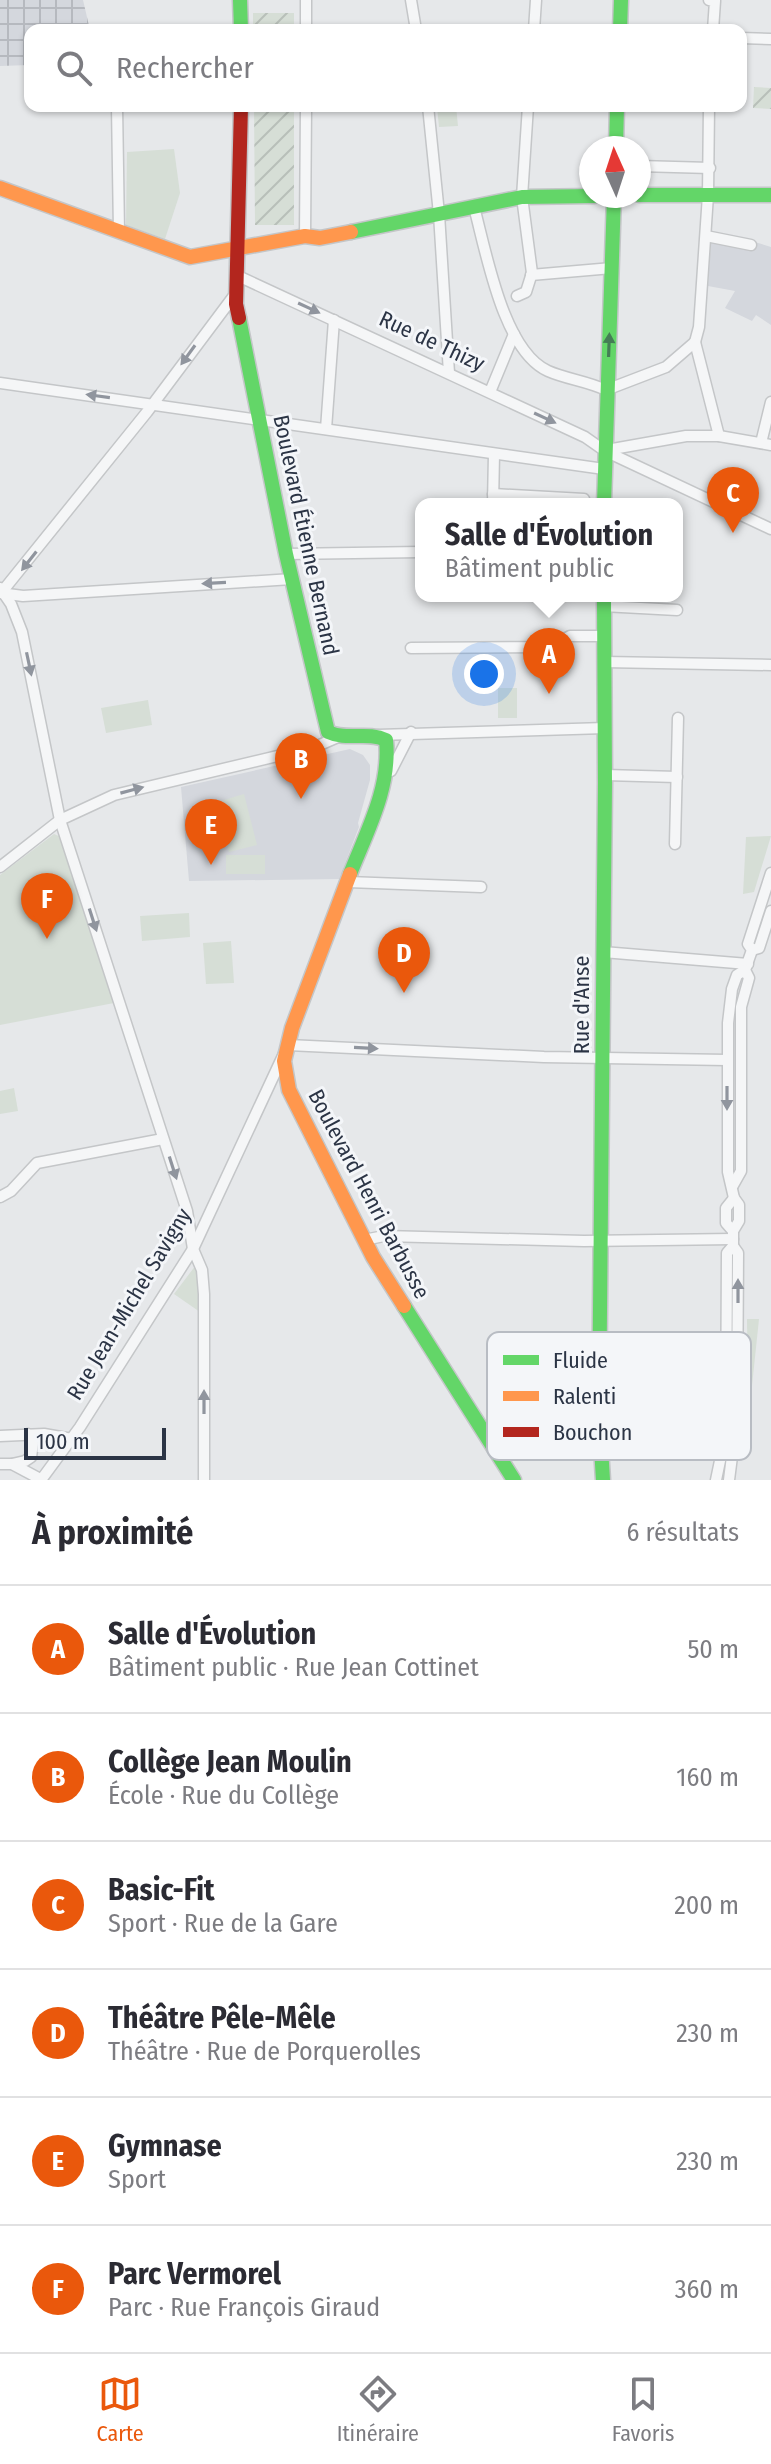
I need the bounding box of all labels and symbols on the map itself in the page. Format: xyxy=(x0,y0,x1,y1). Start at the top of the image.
north arrow xyxy=(579,136,651,208)
one-way arrow xyxy=(297,302,321,315)
street label: Rue de Thizy xyxy=(375,305,489,377)
one-way arrow xyxy=(603,332,616,357)
one-way arrow xyxy=(181,345,197,366)
one-way arrow xyxy=(85,389,110,402)
one-way arrow xyxy=(533,411,556,425)
street label: Boulevard Étienne Bernand xyxy=(267,412,345,658)
pin: C xyxy=(707,467,759,533)
one-way arrow xyxy=(21,551,38,571)
one-way arrow xyxy=(201,577,226,590)
pin: A xyxy=(523,628,575,694)
one-way arrow xyxy=(23,652,35,677)
your location xyxy=(464,654,504,694)
pin: B xyxy=(275,733,327,799)
one-way arrow xyxy=(120,784,145,796)
pin: E xyxy=(185,799,237,865)
pin: F xyxy=(21,873,73,939)
one-way arrow xyxy=(87,909,100,933)
pin: D xyxy=(378,927,430,993)
street label: Rue d'Anse xyxy=(568,956,595,1054)
one-way arrow xyxy=(353,1042,379,1055)
street label: Boulevard Henri Barbusse xyxy=(302,1085,436,1303)
one-way arrow xyxy=(721,1086,733,1111)
one-way arrow xyxy=(167,1156,179,1180)
street label: Rue Jean-Michel Savigny xyxy=(61,1203,197,1405)
one-way arrow xyxy=(732,1278,744,1303)
legend xyxy=(487,1332,751,1460)
text: Fluide xyxy=(553,1347,608,1374)
text: Ralenti xyxy=(553,1383,616,1410)
one-way arrow xyxy=(198,1389,210,1414)
text: Bouchon xyxy=(553,1419,632,1446)
scale bar xyxy=(24,1424,166,1460)

